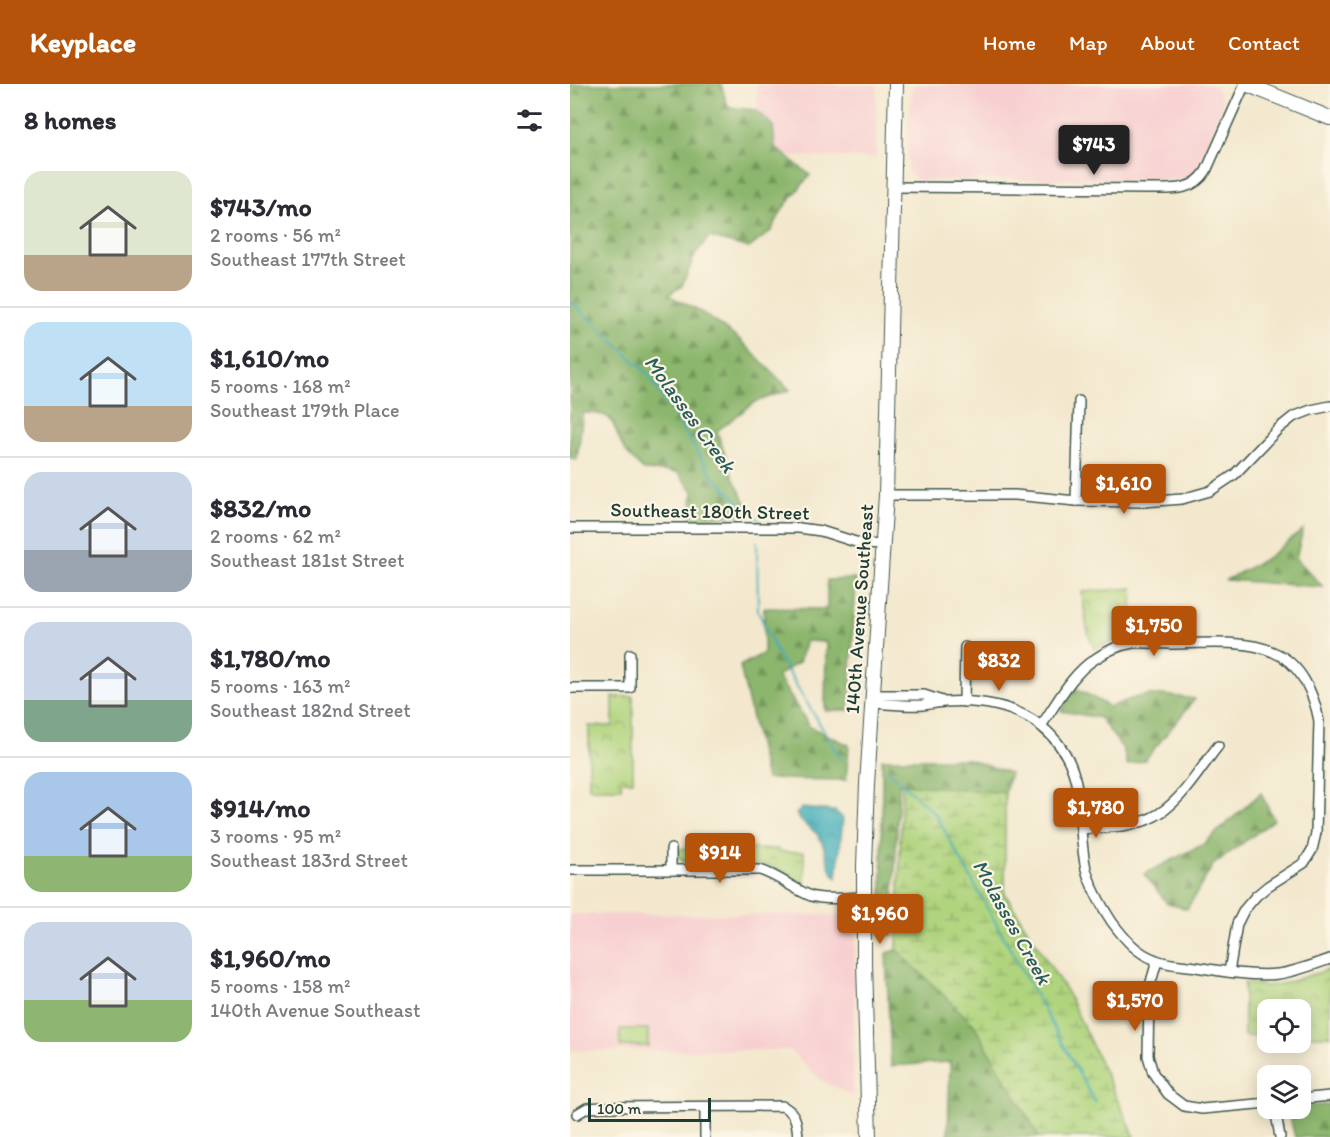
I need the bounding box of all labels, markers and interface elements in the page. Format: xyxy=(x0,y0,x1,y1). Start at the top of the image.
text: Keyplace xyxy=(30,25,136,59)
text: Home xyxy=(983,30,1036,55)
text: Map xyxy=(1069,30,1108,55)
text: About xyxy=(1141,30,1195,55)
text: Contact xyxy=(1228,30,1300,55)
text: 8 homes xyxy=(24,104,116,136)
icon: filters xyxy=(513,104,546,137)
pin: $743 xyxy=(1058,125,1130,176)
text: $743 xyxy=(1073,132,1115,156)
text: $743/mo xyxy=(210,191,312,223)
icon: home xyxy=(72,195,144,267)
text: 2 rooms · 56 m² xyxy=(210,223,341,247)
text: Southeast 177th Street xyxy=(210,247,406,271)
text: $1,610/mo xyxy=(210,342,329,374)
icon: home xyxy=(72,346,144,418)
water label: Molasses Creek xyxy=(640,350,742,478)
text: 5 rooms · 168 m² xyxy=(210,374,351,398)
text: Southeast 179th Place xyxy=(210,398,400,422)
pin: $1,610 xyxy=(1075,464,1173,515)
text: $1,610 xyxy=(1096,471,1152,495)
text: $832/mo xyxy=(210,492,311,524)
icon: home xyxy=(72,496,144,568)
street label: Southeast 180th Street xyxy=(610,497,810,525)
street label: 140th Avenue Southeast xyxy=(840,503,878,715)
text: 2 rooms · 62 m² xyxy=(210,524,341,548)
text: Southeast 181st Street xyxy=(210,548,405,572)
pin: $1,750 xyxy=(1105,606,1203,657)
text: $1,750 xyxy=(1126,613,1182,637)
pin: $832 xyxy=(963,641,1035,692)
text: $1,780/mo xyxy=(210,642,331,674)
icon: home xyxy=(72,646,144,718)
text: $832 xyxy=(978,648,1020,672)
text: 5 rooms · 163 m² xyxy=(210,674,351,698)
text: Southeast 182nd Street xyxy=(210,698,411,722)
pin: $1,780 xyxy=(1047,788,1145,839)
text: $914/mo xyxy=(210,792,310,824)
text: $1,780 xyxy=(1067,795,1125,819)
icon: home xyxy=(72,796,144,868)
text: 3 rooms · 95 m² xyxy=(210,824,341,848)
pin: $914 xyxy=(684,833,756,884)
text: $914 xyxy=(699,840,741,864)
text: Southeast 183rd Street xyxy=(210,848,408,872)
water label: Molasses Creek xyxy=(968,855,1058,990)
pin: $1,960 xyxy=(831,894,929,945)
text: $1,960 xyxy=(851,901,909,925)
text: $1,960/mo xyxy=(210,942,331,974)
icon: home xyxy=(72,946,144,1018)
text: 5 rooms · 158 m² xyxy=(210,974,351,998)
pin: $1,570 xyxy=(1086,981,1184,1032)
text: $1,570 xyxy=(1107,988,1163,1012)
text: 140th Avenue Southeast xyxy=(210,998,421,1022)
map controls xyxy=(1257,999,1311,1119)
button: locate xyxy=(1257,999,1311,1053)
button: layers xyxy=(1257,1065,1311,1119)
scale bar xyxy=(588,1095,711,1122)
text: 100 m xyxy=(597,1099,641,1118)

